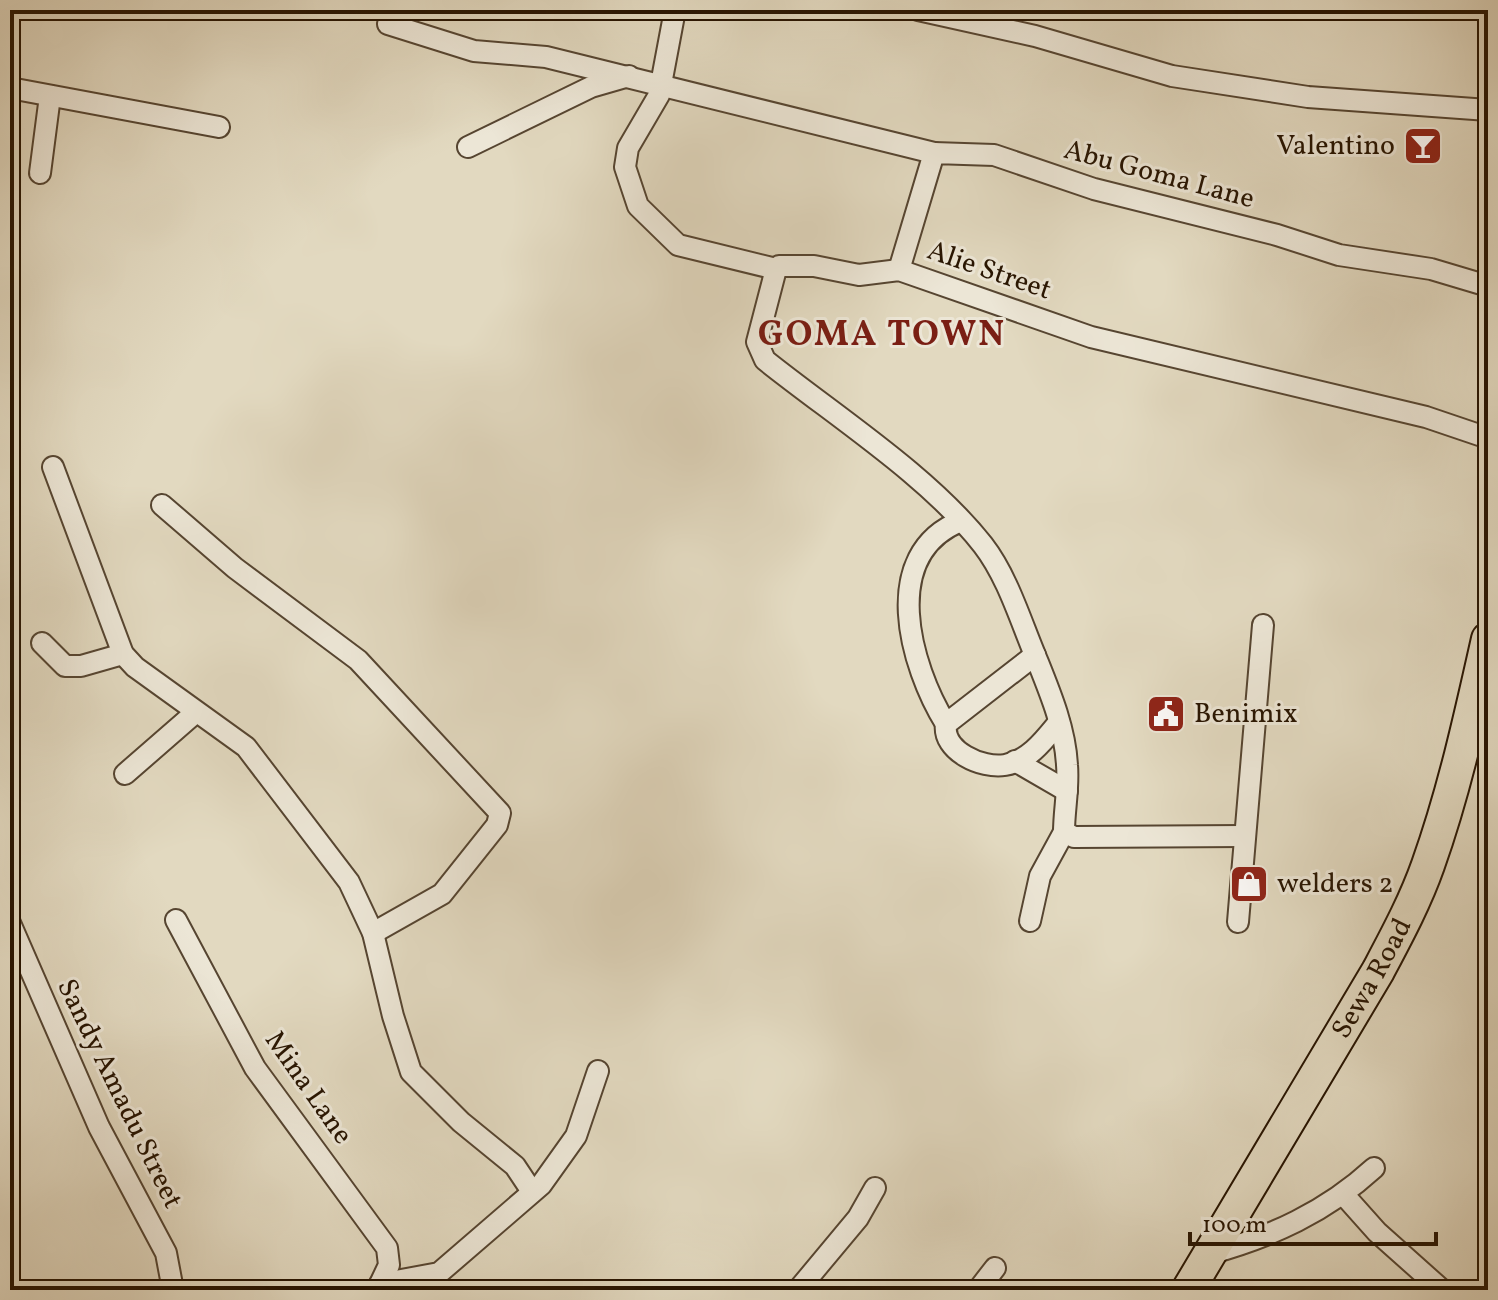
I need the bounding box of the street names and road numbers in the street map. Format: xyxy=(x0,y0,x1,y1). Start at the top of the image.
street label: Abu Goma Lane xyxy=(1059,131,1259,219)
street label: Alie Street xyxy=(922,232,1056,310)
street label: Sewa Road xyxy=(1322,912,1422,1046)
street label: Sandy Amadu Street xyxy=(46,973,192,1215)
street label: Mina Lane xyxy=(255,1023,361,1153)

